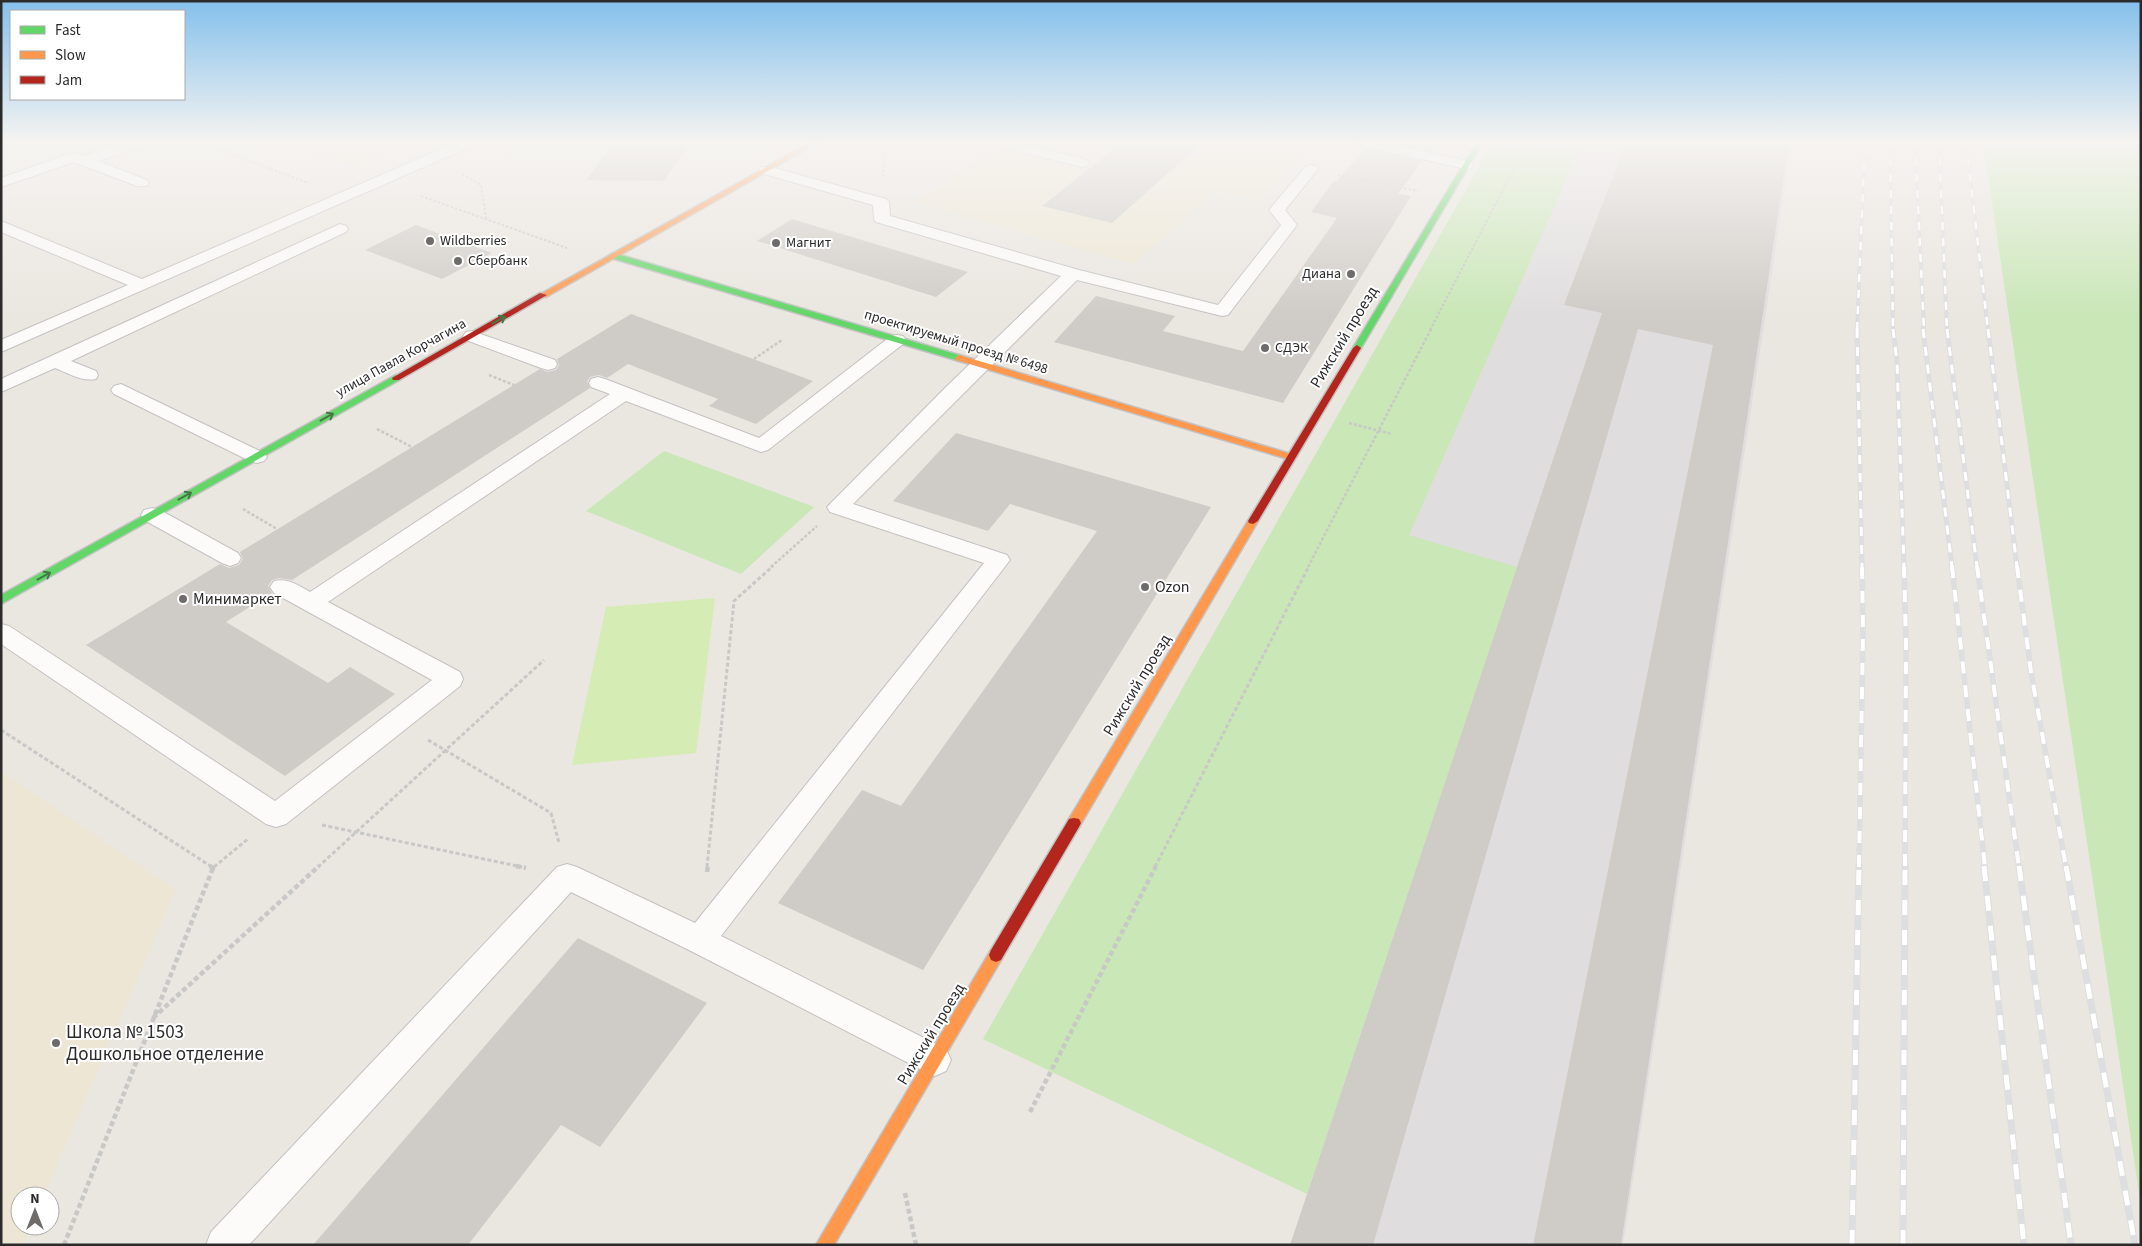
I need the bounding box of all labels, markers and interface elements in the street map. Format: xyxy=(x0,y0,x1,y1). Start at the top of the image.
legend xyxy=(10,10,185,100)
text: Fast xyxy=(55,20,81,41)
text: Slow xyxy=(55,45,86,66)
text: Jam xyxy=(55,70,82,91)
place label: Wildberries xyxy=(440,231,507,251)
place label: Магнит xyxy=(786,233,832,253)
marker: Wildberries xyxy=(424,235,436,247)
marker: Магнит xyxy=(770,237,782,249)
place label: Сбербанк xyxy=(468,251,527,271)
marker: Сбербанк xyxy=(452,255,464,267)
place label: Диана xyxy=(1302,264,1341,284)
marker: Диана xyxy=(1345,268,1357,280)
street label: Рижский проезд xyxy=(1305,281,1383,392)
street label: проектируемый проезд № 6498 xyxy=(862,305,1050,380)
street label: улица Павла Корчагина xyxy=(332,314,470,402)
one-way arrow xyxy=(492,315,507,325)
place label: СДЭК xyxy=(1275,338,1309,358)
marker: СДЭК xyxy=(1259,342,1271,354)
one-way arrow xyxy=(320,412,335,422)
one-way arrow xyxy=(178,491,192,501)
one-way arrow xyxy=(36,570,50,580)
place label: Ozon xyxy=(1155,576,1190,598)
marker: Ozon xyxy=(1139,581,1151,593)
place label: Минимаркет xyxy=(193,588,282,610)
marker: Минимаркет xyxy=(177,593,189,605)
street label: Рижский проезд xyxy=(1098,629,1176,740)
street label: Рижский проезд xyxy=(892,978,970,1089)
place label: Школа № 1503 Дошкольное отделение xyxy=(66,1019,264,1068)
marker: Школа № 1503 Дошкольное отделение xyxy=(50,1037,62,1049)
north arrow xyxy=(10,1186,60,1236)
text: N xyxy=(30,1189,40,1209)

